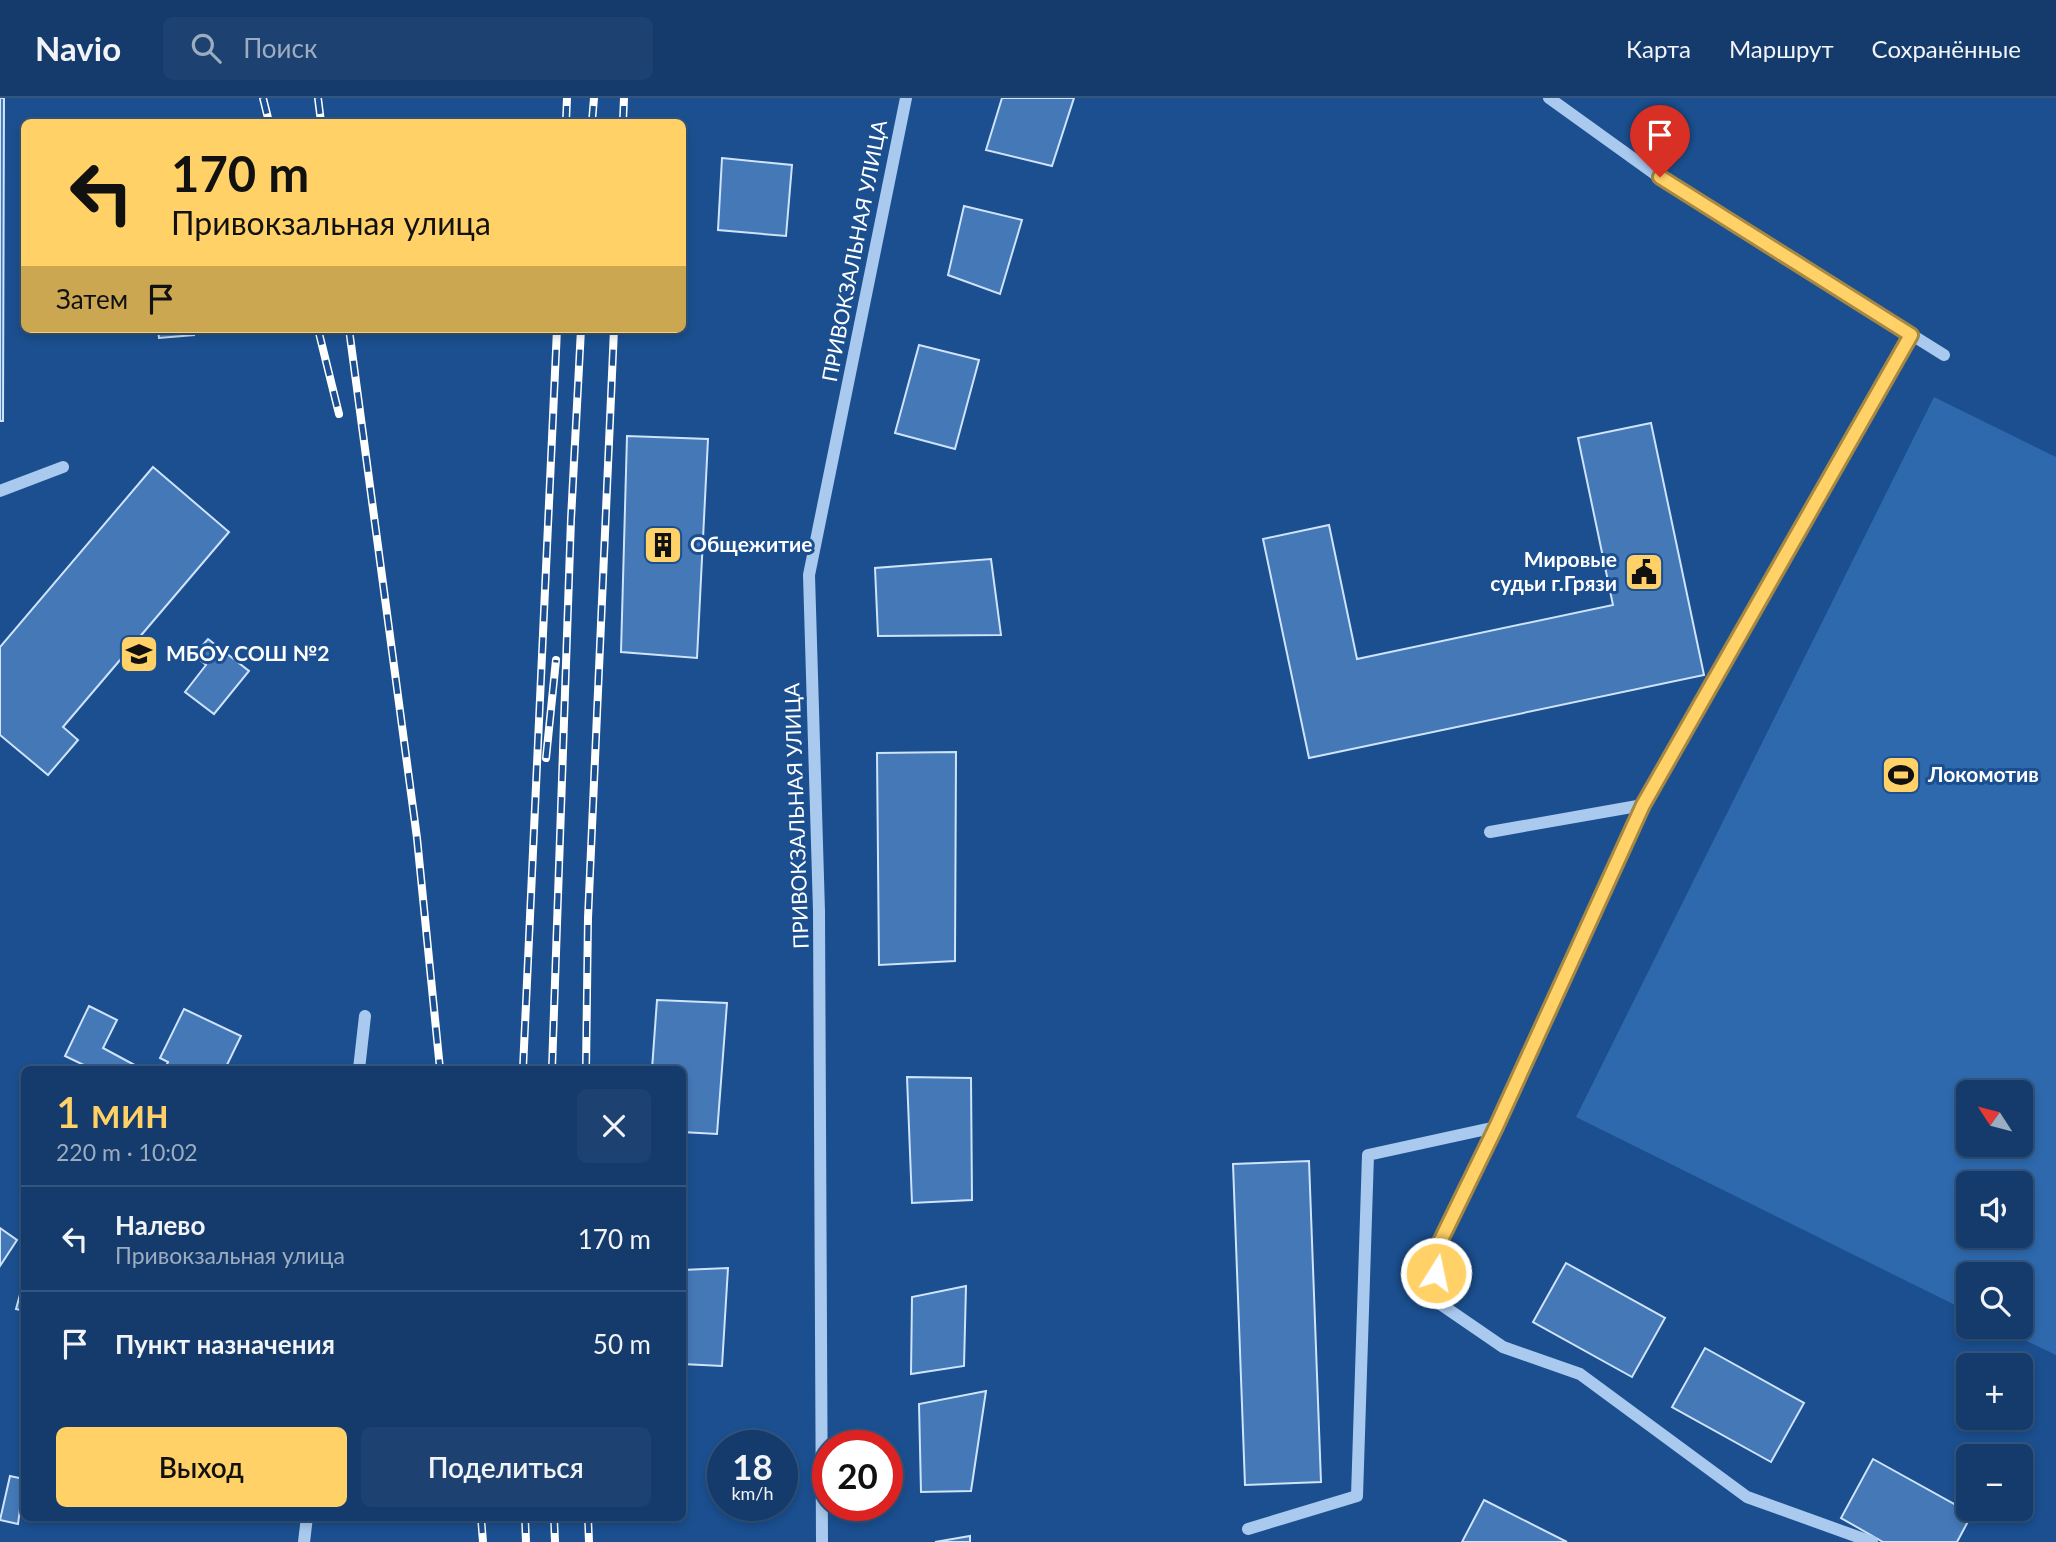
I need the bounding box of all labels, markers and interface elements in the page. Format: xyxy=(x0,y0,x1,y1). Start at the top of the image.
search box xyxy=(163,17,653,80)
text: Navio xyxy=(35,28,121,68)
icon: search xyxy=(187,29,225,67)
text: Поиск xyxy=(243,32,317,64)
text: Карта xyxy=(1626,34,1691,63)
text: Маршрут xyxy=(1729,34,1834,63)
text: Сохранённые xyxy=(1872,34,2021,63)
pin xyxy=(1630,105,1690,177)
icon: arrive xyxy=(1641,116,1679,154)
street label: ПРИВОКЗАЛЬНАЯ УЛИЦА xyxy=(816,117,891,384)
text: 170 m xyxy=(171,144,309,202)
icon: left xyxy=(56,147,147,238)
text: Привокзальная улица xyxy=(171,203,491,242)
icon: arrive xyxy=(142,280,180,318)
text: Затем xyxy=(56,283,128,315)
building icon: Общежитие xyxy=(642,524,684,566)
place label: Общежитие xyxy=(690,531,812,556)
place label: Мировые судьи г.Грязи xyxy=(1490,546,1617,595)
public building icon: Мировые судьи г.Грязи xyxy=(1623,551,1665,593)
school or university icon: МБОУ СОШ №2 xyxy=(118,633,160,675)
place label: МБОУ СОШ №2 xyxy=(166,640,329,665)
street label: ПРИВОКЗАЛЬНАЯ УЛИЦА xyxy=(778,682,813,950)
sports icon: Локомотив xyxy=(1880,754,1922,796)
place label: Локомотив xyxy=(1927,761,2039,786)
north arrow xyxy=(1956,1080,2034,1157)
map controls xyxy=(1956,1080,2033,1521)
text: 1 мин xyxy=(56,1087,169,1137)
button: close xyxy=(577,1089,651,1163)
text: 220 m · 10:02 xyxy=(56,1138,198,1166)
button: sound xyxy=(1956,1171,2033,1248)
text: Налево xyxy=(115,1209,205,1241)
icon: left xyxy=(56,1220,94,1258)
text: 170 m xyxy=(578,1223,651,1255)
position arrow xyxy=(1399,1236,1473,1310)
text: Привокзальная улица xyxy=(115,1241,345,1269)
button: search xyxy=(1956,1262,2033,1339)
icon: arrive xyxy=(56,1325,94,1363)
text: Пункт назначения xyxy=(115,1328,335,1360)
text: 50 m xyxy=(593,1328,651,1360)
button: + xyxy=(1956,1353,2033,1430)
button: Выход xyxy=(56,1427,347,1507)
button: Поделиться xyxy=(361,1427,651,1507)
speed limit sign: 20 xyxy=(812,1430,903,1521)
button: − xyxy=(1956,1444,2033,1521)
text: 18 xyxy=(732,1445,773,1487)
text: km/h xyxy=(731,1482,774,1504)

